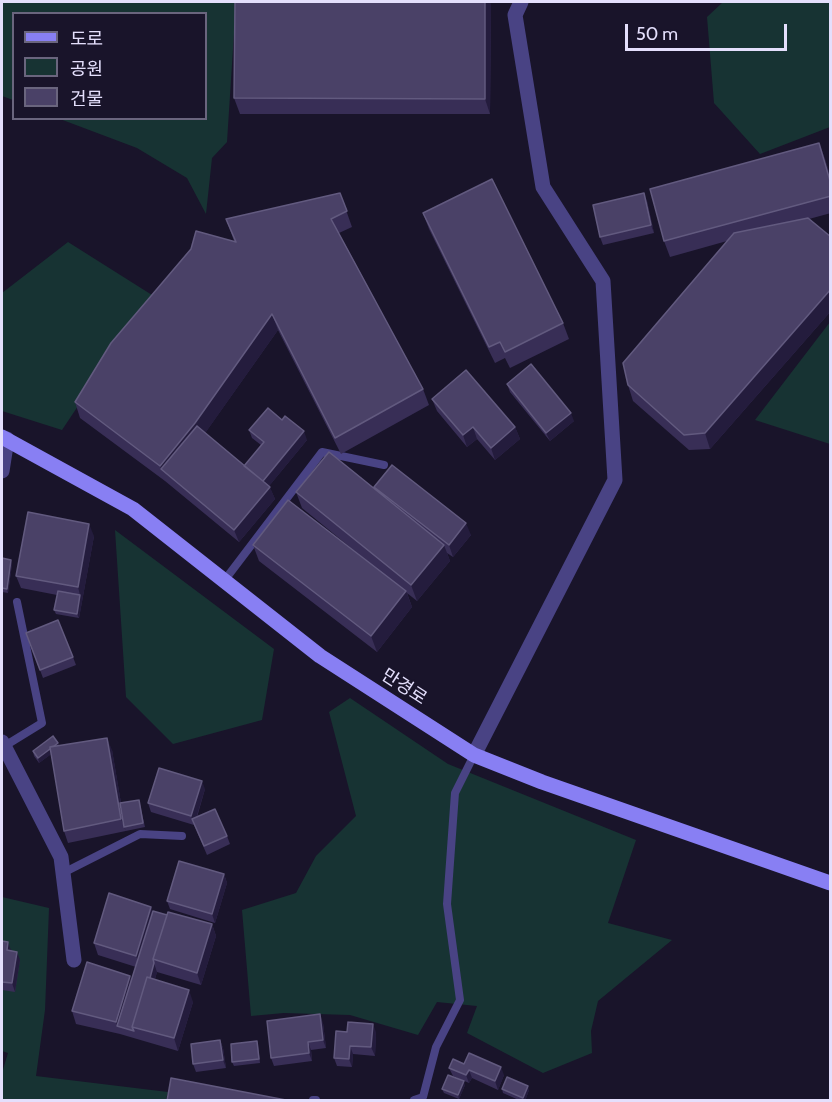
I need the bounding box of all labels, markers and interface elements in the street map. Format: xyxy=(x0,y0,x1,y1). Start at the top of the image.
legend xyxy=(12,12,207,120)
scale bar xyxy=(628,12,790,50)
text: 50 m xyxy=(636,23,678,45)
text: 도로 xyxy=(70,28,103,50)
text: 공원 xyxy=(70,58,103,80)
text: 건물 xyxy=(70,88,103,110)
street label: 만경로 xyxy=(377,664,431,710)

